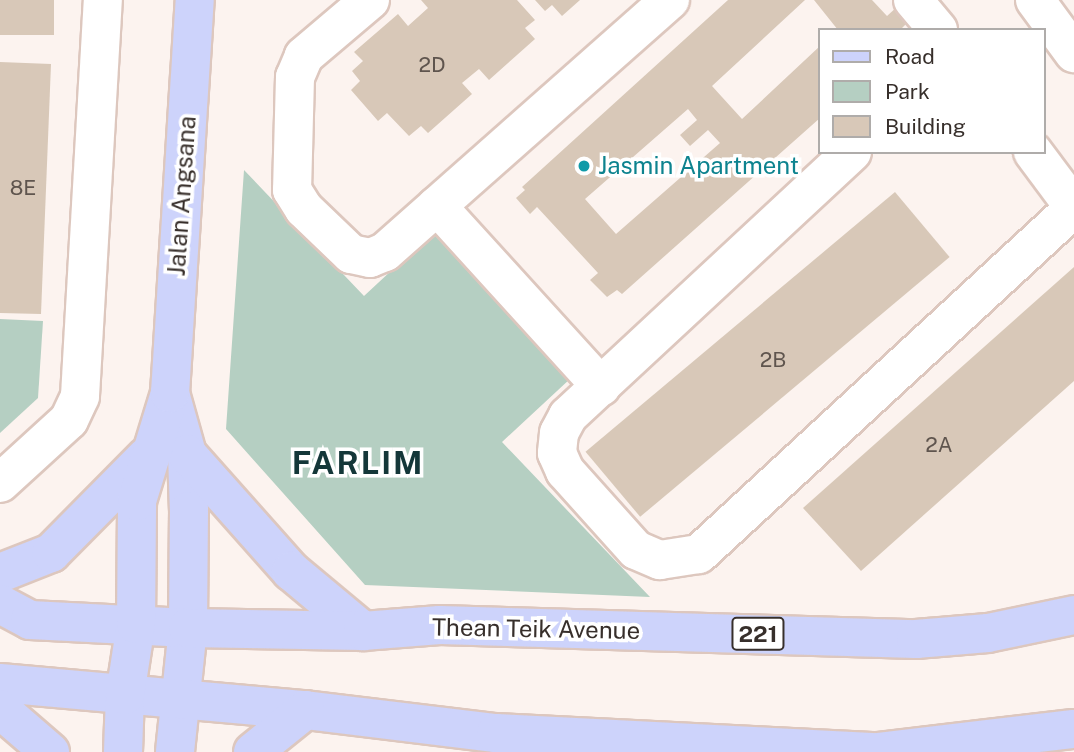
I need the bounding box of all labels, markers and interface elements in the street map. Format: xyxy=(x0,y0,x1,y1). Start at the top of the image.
legend xyxy=(818,28,1046,154)
text: Road xyxy=(885,44,935,69)
house number: 2D xyxy=(418,52,446,78)
text: Park xyxy=(885,79,930,104)
text: Building xyxy=(885,114,966,139)
street label: Jalan Angsana xyxy=(162,115,202,277)
place label: Jasmin Apartment xyxy=(598,152,799,180)
marker: Jasmin Apartment xyxy=(576,158,592,174)
house number: 8E xyxy=(10,175,36,201)
house number: 2B xyxy=(760,347,786,373)
house number: 2A xyxy=(925,432,953,458)
district label: FARLIM xyxy=(292,444,424,482)
street label: Thean Teik Avenue xyxy=(432,613,640,645)
road number: 221 xyxy=(730,614,786,654)

